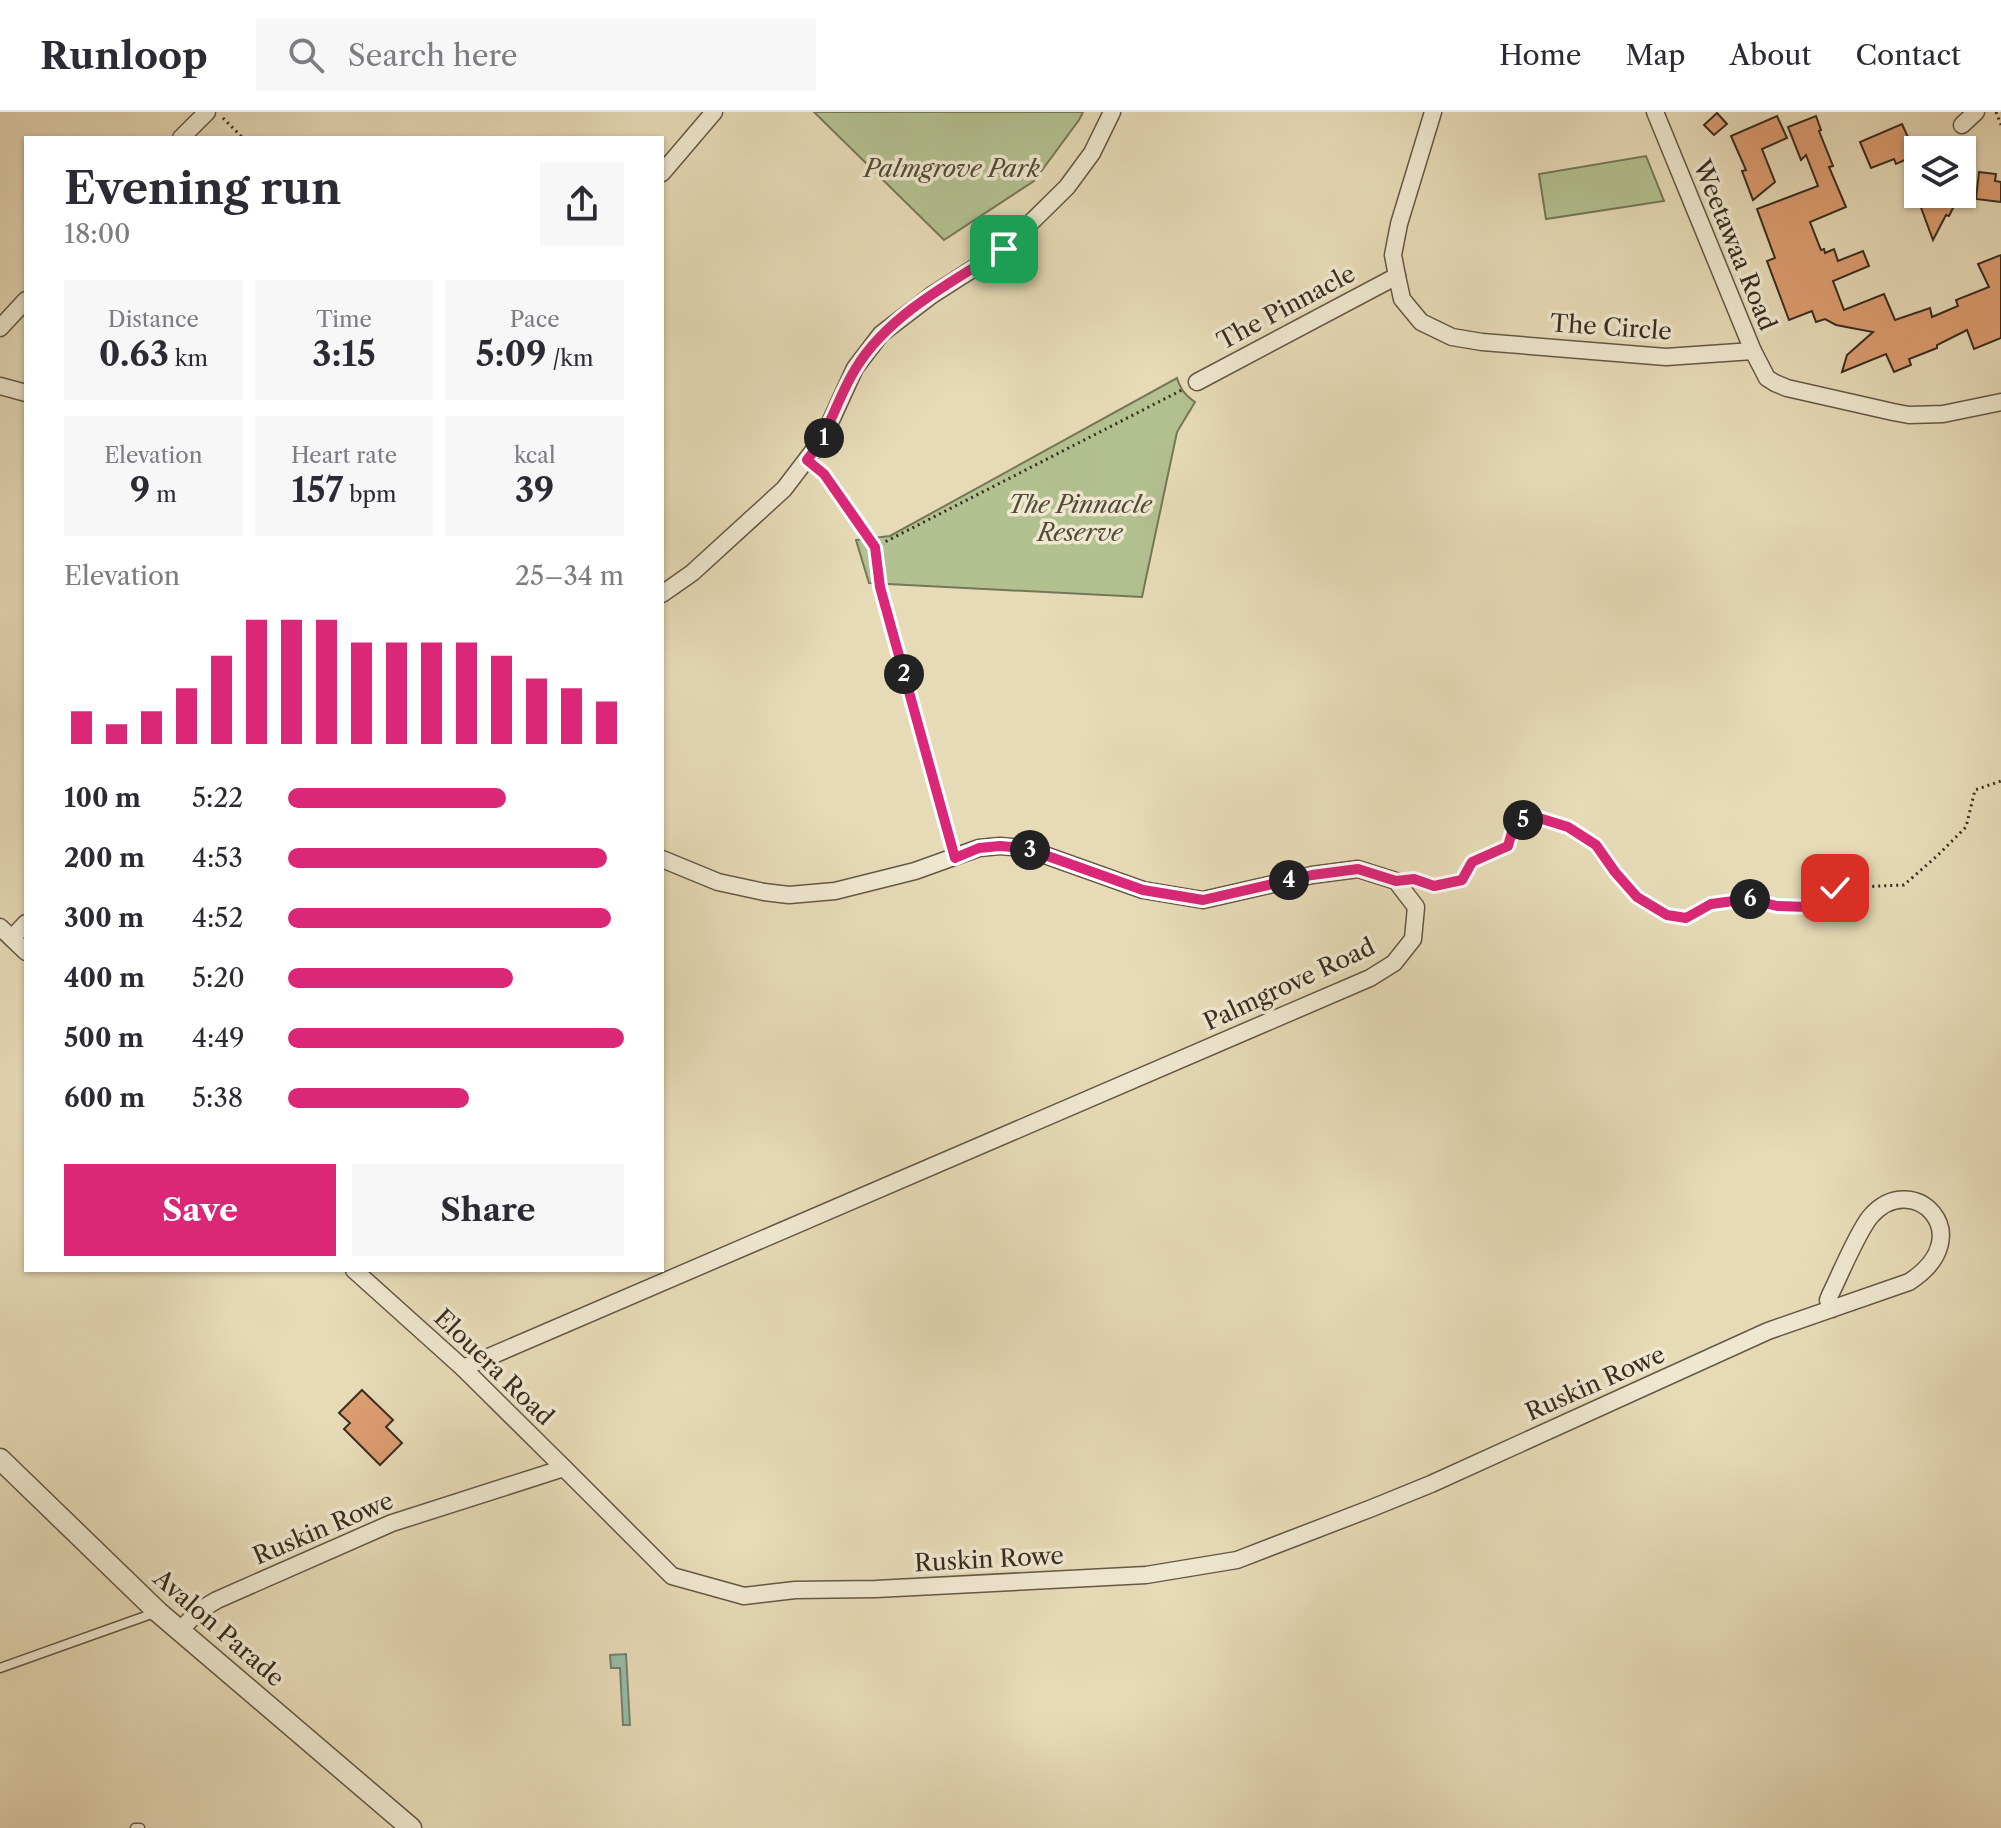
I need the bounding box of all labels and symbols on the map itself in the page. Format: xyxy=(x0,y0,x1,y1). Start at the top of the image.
park label: Palmgrove Park xyxy=(862,154,1040,183)
street label: Weetawaa Road xyxy=(1687,154,1783,335)
pin xyxy=(970,215,1038,283)
street label: The Pinnacle xyxy=(1212,259,1360,355)
street label: The Circle xyxy=(1549,308,1673,346)
pin: 1 xyxy=(804,418,844,458)
park label: The Pinnacle Reserve xyxy=(1008,490,1153,547)
pin: 2 xyxy=(884,654,924,694)
pin: 5 xyxy=(1503,800,1543,840)
pin: 3 xyxy=(1010,830,1050,870)
pin xyxy=(1801,854,1869,922)
pin: 4 xyxy=(1269,860,1309,900)
pin: 6 xyxy=(1730,879,1770,919)
street label: Palmgrove Road xyxy=(1199,931,1380,1036)
street label: Elouera Road xyxy=(428,1303,560,1431)
street label: Ruskin Rowe xyxy=(1521,1339,1669,1427)
street label: Ruskin Rowe xyxy=(249,1485,397,1571)
street label: Ruskin Rowe xyxy=(914,1541,1064,1577)
street label: Avalon Parade xyxy=(147,1563,290,1693)

